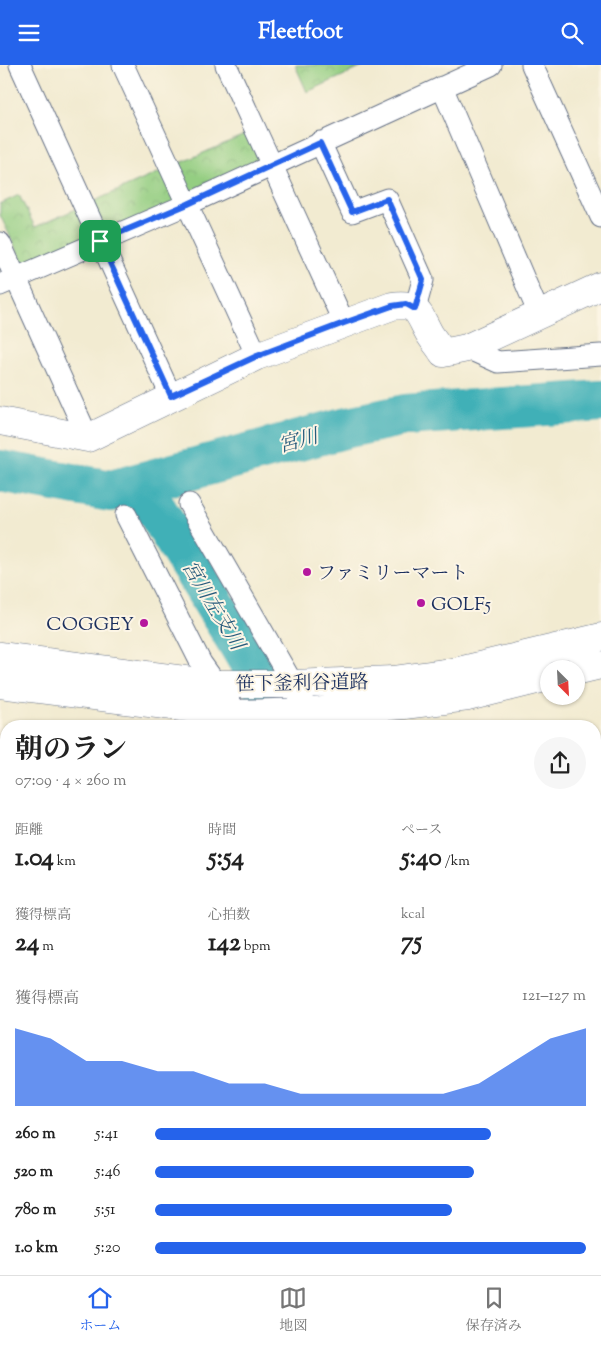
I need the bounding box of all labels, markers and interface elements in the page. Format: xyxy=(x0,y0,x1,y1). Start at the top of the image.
text: Fleetfoot xyxy=(258,17,343,49)
icon: menu xyxy=(15,19,43,47)
icon: search xyxy=(558,19,586,47)
pin xyxy=(79,220,121,262)
icon: arrive xyxy=(86,227,114,255)
water label: 宮川 xyxy=(276,423,324,462)
water label: 宮川左支川 xyxy=(174,556,251,658)
place label: ファミリーマート xyxy=(317,561,469,588)
marker: ファミリーマート xyxy=(301,566,313,578)
place label: GOLF5 xyxy=(431,592,491,619)
marker: GOLF5 xyxy=(415,597,427,609)
place label: COGGEY xyxy=(46,612,134,639)
marker: COGGEY xyxy=(138,617,150,629)
north arrow xyxy=(540,660,585,705)
map controls xyxy=(540,660,585,705)
street label: 笹下釜利谷道路 xyxy=(235,670,369,699)
text: 朝のラン xyxy=(15,731,127,771)
button: share xyxy=(534,737,586,789)
text: 07:09 · 4 × 260 m xyxy=(15,770,126,793)
text: 距離 xyxy=(15,821,43,841)
text: 時間 xyxy=(208,821,236,841)
text: ペース xyxy=(401,821,442,841)
text: 1.04 xyxy=(15,841,54,877)
text: 5:54 xyxy=(208,841,244,877)
text: 5:40 xyxy=(401,841,442,877)
text: km xyxy=(54,852,76,872)
text: /km xyxy=(442,852,470,872)
text: kcal xyxy=(401,905,425,925)
text: 獲得標高 xyxy=(15,906,71,926)
text: 心拍数 xyxy=(208,906,250,926)
text: 75 xyxy=(401,925,422,961)
text: 24 xyxy=(15,926,39,962)
text: 142 xyxy=(208,926,241,962)
text: m xyxy=(39,937,54,957)
text: bpm xyxy=(241,937,271,957)
text: 121–127 m xyxy=(522,985,586,1008)
text: 獲得標高 xyxy=(15,988,79,1011)
text: 260 m xyxy=(15,1123,56,1146)
text: 5:41 xyxy=(95,1123,118,1146)
text: 520 m xyxy=(15,1161,53,1184)
text: 5:46 xyxy=(95,1161,121,1184)
text: 780 m xyxy=(15,1199,56,1222)
text: 5:51 xyxy=(95,1199,116,1222)
text: 1.0 km xyxy=(15,1237,58,1260)
text: 5:20 xyxy=(95,1237,121,1260)
tab: ホーム xyxy=(79,1284,121,1337)
tab: 地図 xyxy=(279,1284,307,1337)
tab: 保存済み xyxy=(466,1284,522,1337)

